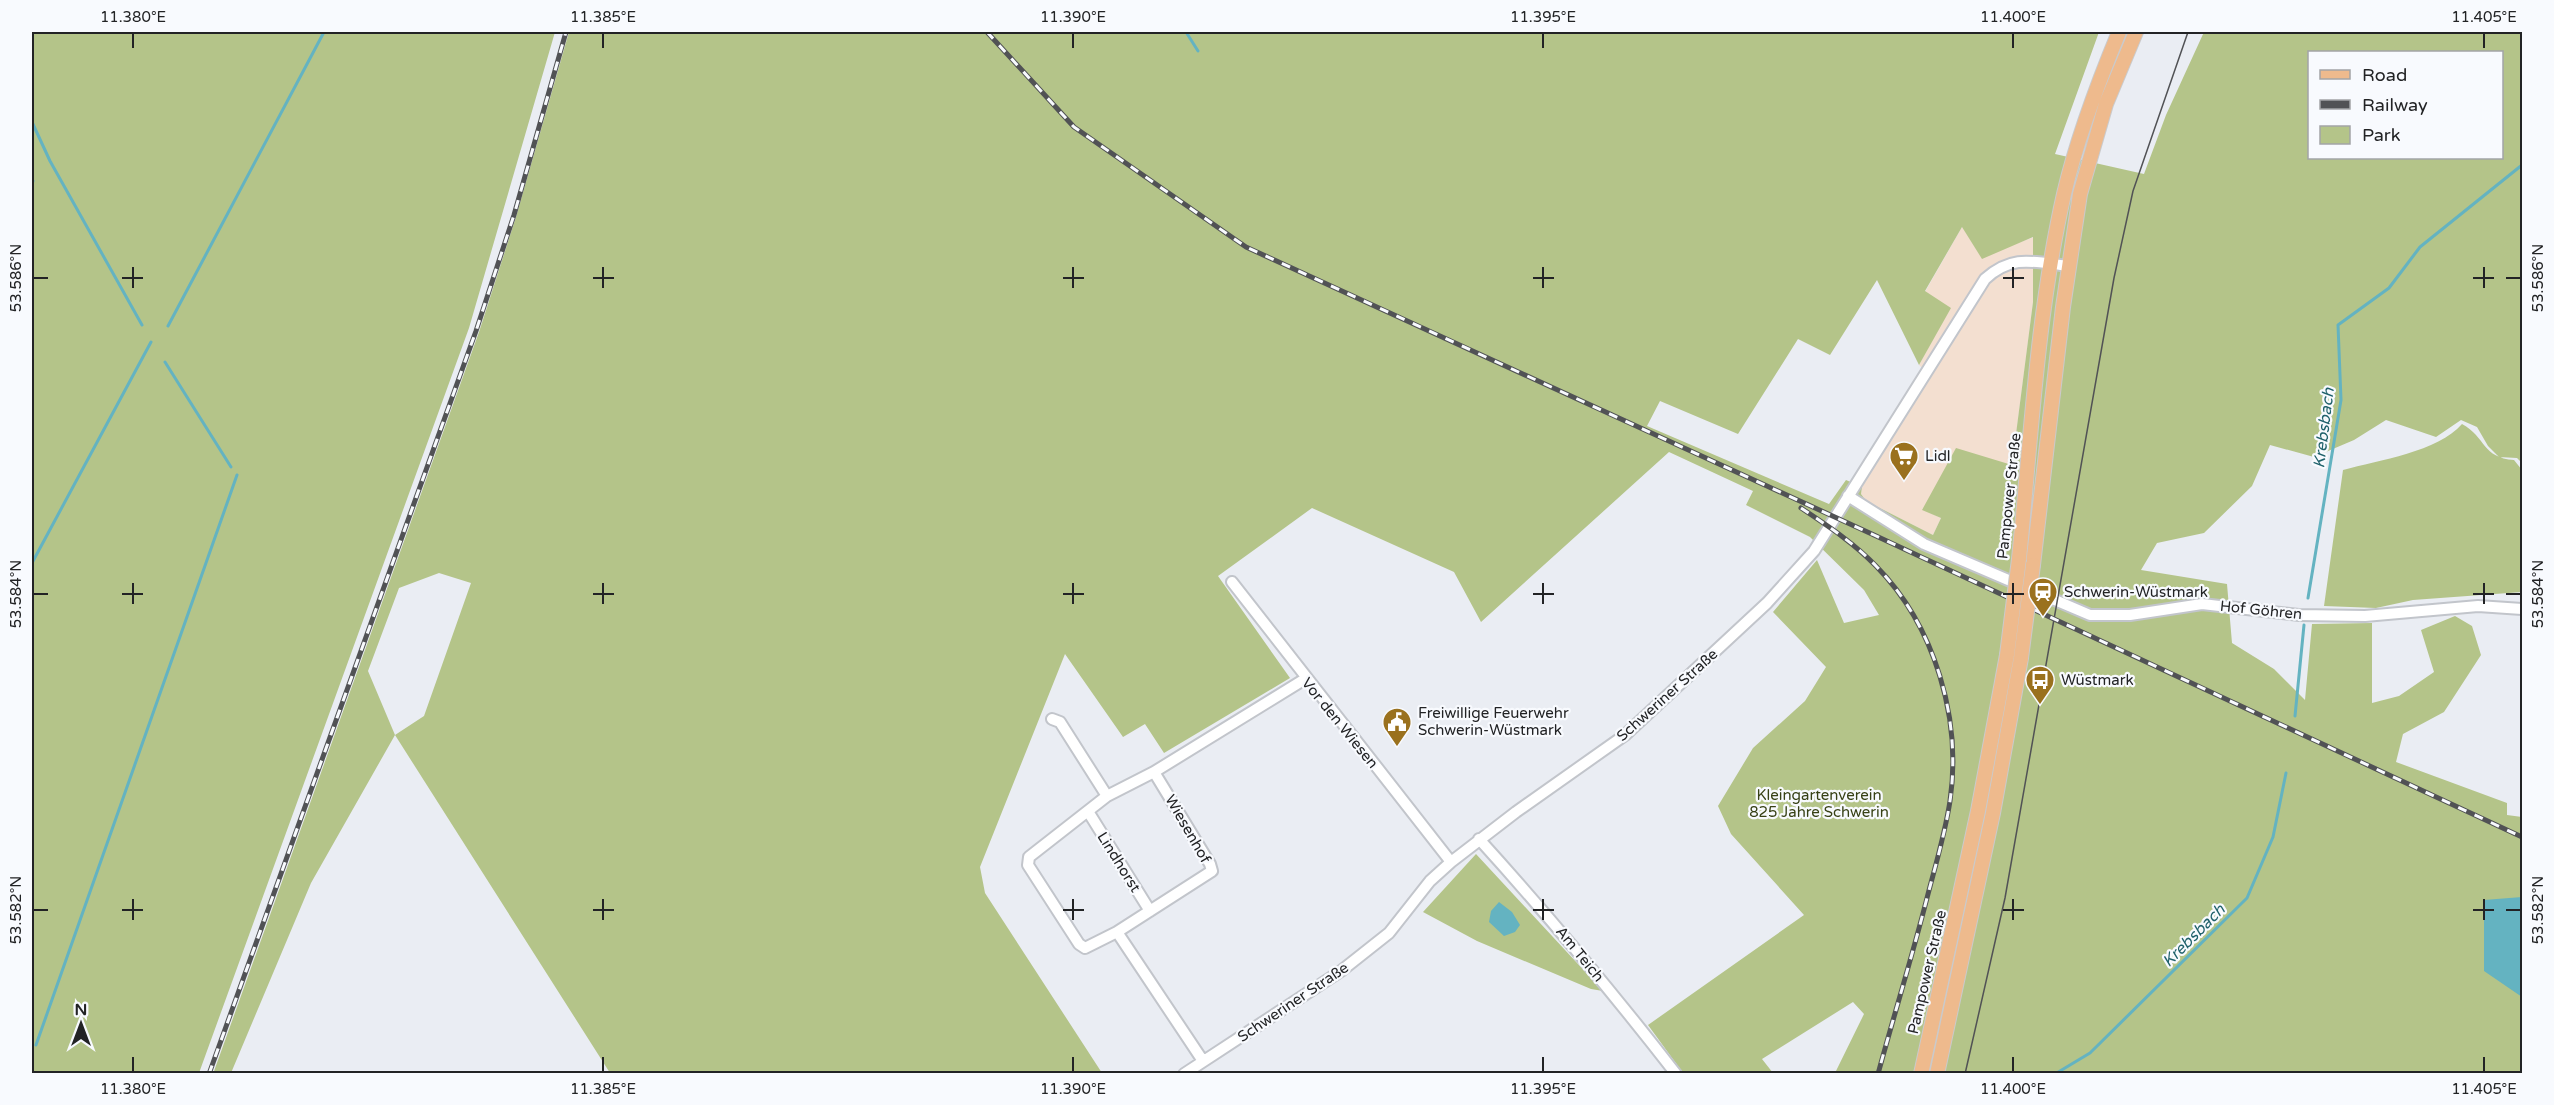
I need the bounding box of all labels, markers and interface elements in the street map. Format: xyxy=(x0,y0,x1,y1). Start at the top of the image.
text: 11.380°E xyxy=(100,8,166,26)
text: 11.385°E xyxy=(570,8,636,26)
text: 11.390°E xyxy=(1040,8,1106,26)
text: 11.395°E xyxy=(1510,8,1576,26)
text: 11.400°E xyxy=(1980,8,2046,26)
text: 11.405°E xyxy=(2451,8,2517,26)
legend xyxy=(2308,51,2503,159)
text: Road xyxy=(2362,64,2407,86)
text: Railway xyxy=(2362,94,2428,116)
text: Park xyxy=(2362,124,2401,146)
text: 53.586°N xyxy=(7,244,25,312)
text: 53.586°N xyxy=(2529,244,2547,312)
water label: Krebsbach xyxy=(2309,386,2339,469)
street label: Pampower Straße xyxy=(1993,432,2025,560)
supermarket icon: Lidl xyxy=(1888,440,1920,482)
place label: Lidl xyxy=(1925,447,1951,465)
text: 53.584°N xyxy=(7,560,25,628)
text: 53.584°N xyxy=(2529,560,2547,628)
station icon: Schwerin-Wüstmark xyxy=(2027,576,2059,618)
place label: Schwerin-Wüstmark xyxy=(2064,583,2208,601)
street label: Hof Göhren xyxy=(2219,597,2303,623)
street label: Schweriner Straße xyxy=(1613,645,1721,745)
bus stop icon: Wüstmark xyxy=(2024,664,2056,706)
place label: Wüstmark xyxy=(2061,671,2134,689)
street label: Vor den Wiesen xyxy=(1298,674,1382,772)
place label: Freiwillige Feuerwehr Schwerin-Wüstmark xyxy=(1418,704,1569,739)
public building icon: Freiwillige Feuerwehr Schwerin-Wüstmark xyxy=(1381,706,1413,748)
park label: Kleingartenverein 825 Jahre Schwerin xyxy=(1749,786,1889,821)
street label: Wiesenhof xyxy=(1161,792,1215,867)
street label: Lindhorst xyxy=(1093,828,1145,896)
text: 53.582°N xyxy=(7,876,25,944)
text: 53.582°N xyxy=(2529,876,2547,944)
water label: Krebsbach xyxy=(2158,899,2230,971)
street label: Pampower Straße xyxy=(1904,908,1950,1036)
street label: Am Teich xyxy=(1552,923,1608,985)
street label: Schweriner Straße xyxy=(1234,958,1352,1046)
north arrow xyxy=(51,994,111,1054)
text: N xyxy=(75,1000,87,1020)
text: 11.380°E xyxy=(100,1080,166,1098)
text: 11.385°E xyxy=(570,1080,636,1098)
text: 11.390°E xyxy=(1040,1080,1106,1098)
text: 11.395°E xyxy=(1510,1080,1576,1098)
text: 11.400°E xyxy=(1980,1080,2046,1098)
text: 11.405°E xyxy=(2451,1080,2517,1098)

